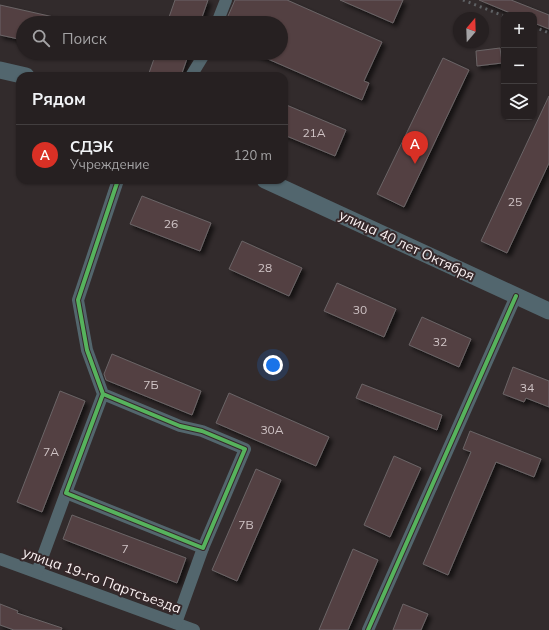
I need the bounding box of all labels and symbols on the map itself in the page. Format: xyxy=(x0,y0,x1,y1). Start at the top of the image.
north arrow xyxy=(453,12,489,48)
house number: 21А xyxy=(302,125,326,140)
pin: A xyxy=(402,131,428,164)
house number: 25 xyxy=(508,194,522,209)
street label: улица 40 лет Октября xyxy=(336,206,478,284)
house number: 26 xyxy=(164,216,178,231)
house number: 28 xyxy=(258,260,272,275)
house number: 30 xyxy=(353,302,367,317)
house number: 32 xyxy=(433,334,447,349)
your location xyxy=(263,355,283,375)
house number: 7Б xyxy=(143,377,159,392)
house number: 34 xyxy=(520,380,534,395)
house number: 30А xyxy=(260,422,284,437)
house number: 7А xyxy=(43,444,59,459)
house number: 7В xyxy=(238,517,254,532)
house number: 7 xyxy=(121,541,129,556)
street label: улица 19-го Партсъезда xyxy=(20,543,184,617)

